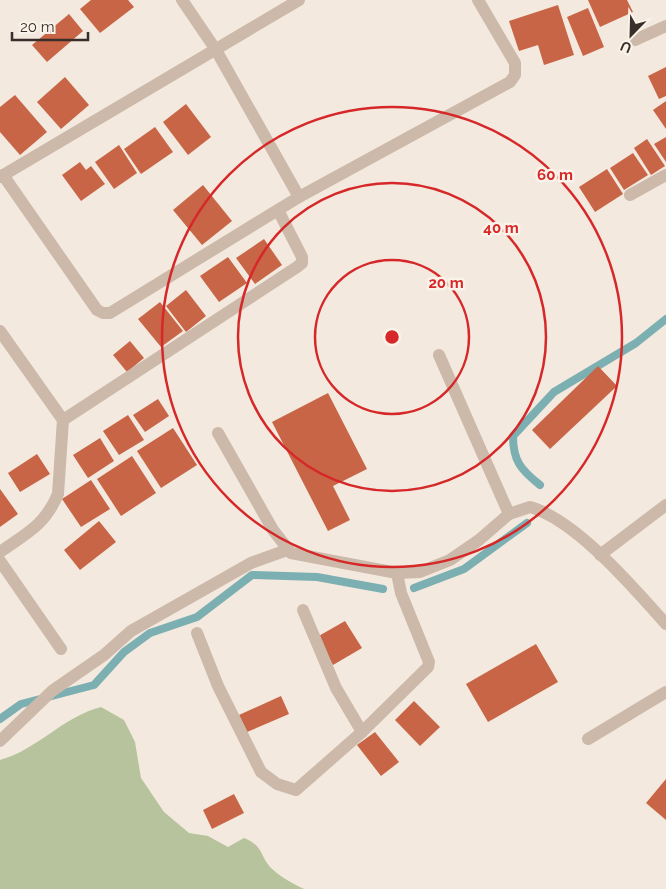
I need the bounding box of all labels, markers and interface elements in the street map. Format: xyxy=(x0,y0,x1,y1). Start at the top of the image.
scale bar xyxy=(12,10,89,42)
north arrow xyxy=(606,10,656,60)
text: 20 m xyxy=(20,18,55,36)
text: U xyxy=(618,38,634,56)
text: 60 m xyxy=(537,166,573,184)
text: 40 m xyxy=(483,219,519,237)
text: 20 m xyxy=(428,274,464,292)
centre of rings xyxy=(383,328,401,346)

